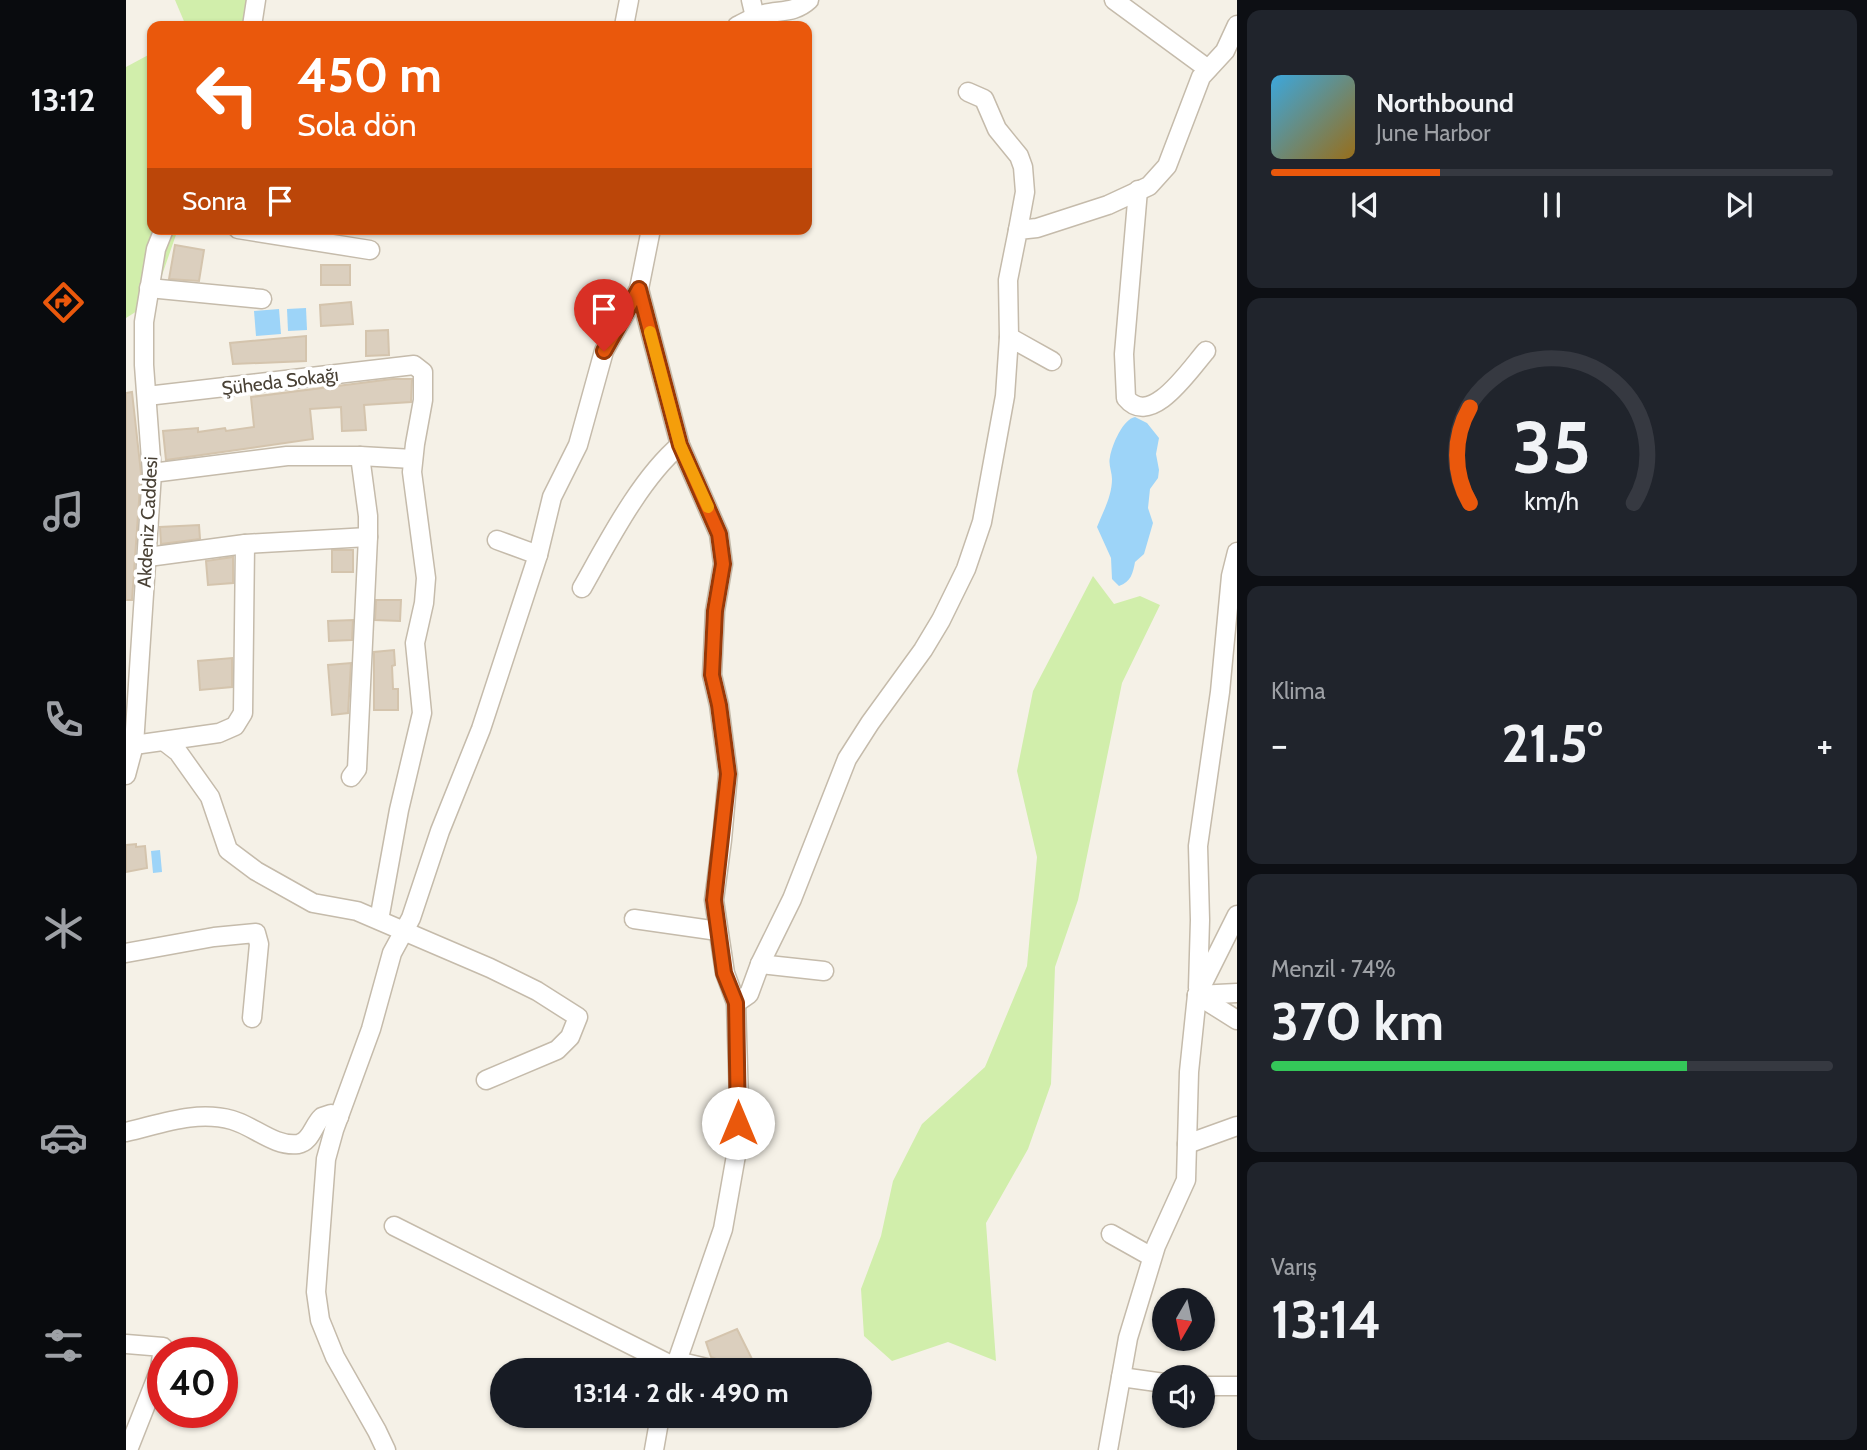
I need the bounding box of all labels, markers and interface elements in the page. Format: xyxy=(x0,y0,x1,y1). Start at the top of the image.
text: 450 m xyxy=(297,45,442,104)
icon: left xyxy=(182,49,273,140)
text: 13:12 xyxy=(31,80,95,119)
text: Northbound xyxy=(1376,87,1514,119)
text: Sola dön xyxy=(297,105,417,144)
text: June Harbor xyxy=(1376,119,1490,147)
icon: arrive xyxy=(261,182,299,220)
text: Sonra xyxy=(182,185,247,217)
icon: previous xyxy=(1346,186,1384,224)
icon: pause xyxy=(1533,186,1571,224)
icon: next xyxy=(1720,186,1758,224)
icon: directions xyxy=(39,278,88,327)
pin xyxy=(574,279,634,351)
icon: arrive xyxy=(585,290,623,328)
street label: Şüheda Sokağı xyxy=(220,363,340,400)
text: 35 xyxy=(1513,403,1591,491)
street label: Akdeniz Caddesi xyxy=(133,456,162,588)
text: km/h xyxy=(1525,486,1579,516)
icon: music xyxy=(39,487,88,536)
text: Klima xyxy=(1271,677,1326,705)
icon: phone xyxy=(39,695,88,744)
text: 21.5° xyxy=(1501,712,1603,775)
text: − xyxy=(1271,721,1288,768)
text: + xyxy=(1816,721,1833,768)
icon: climate xyxy=(39,904,88,953)
text: Menzil · 74% xyxy=(1271,955,1396,983)
text: 370 km xyxy=(1271,990,1444,1053)
position arrow xyxy=(701,1086,775,1160)
icon: car xyxy=(39,1113,88,1162)
text: Varış xyxy=(1271,1253,1317,1281)
north arrow xyxy=(1152,1288,1214,1351)
map controls xyxy=(1152,1288,1215,1428)
text: 13:14 xyxy=(1271,1288,1381,1351)
icon: filters xyxy=(39,1321,88,1370)
speed limit sign: 40 xyxy=(147,1337,238,1428)
button: sound xyxy=(1152,1365,1215,1428)
text: 13:14 · 2 dk · 490 m xyxy=(573,1377,789,1409)

